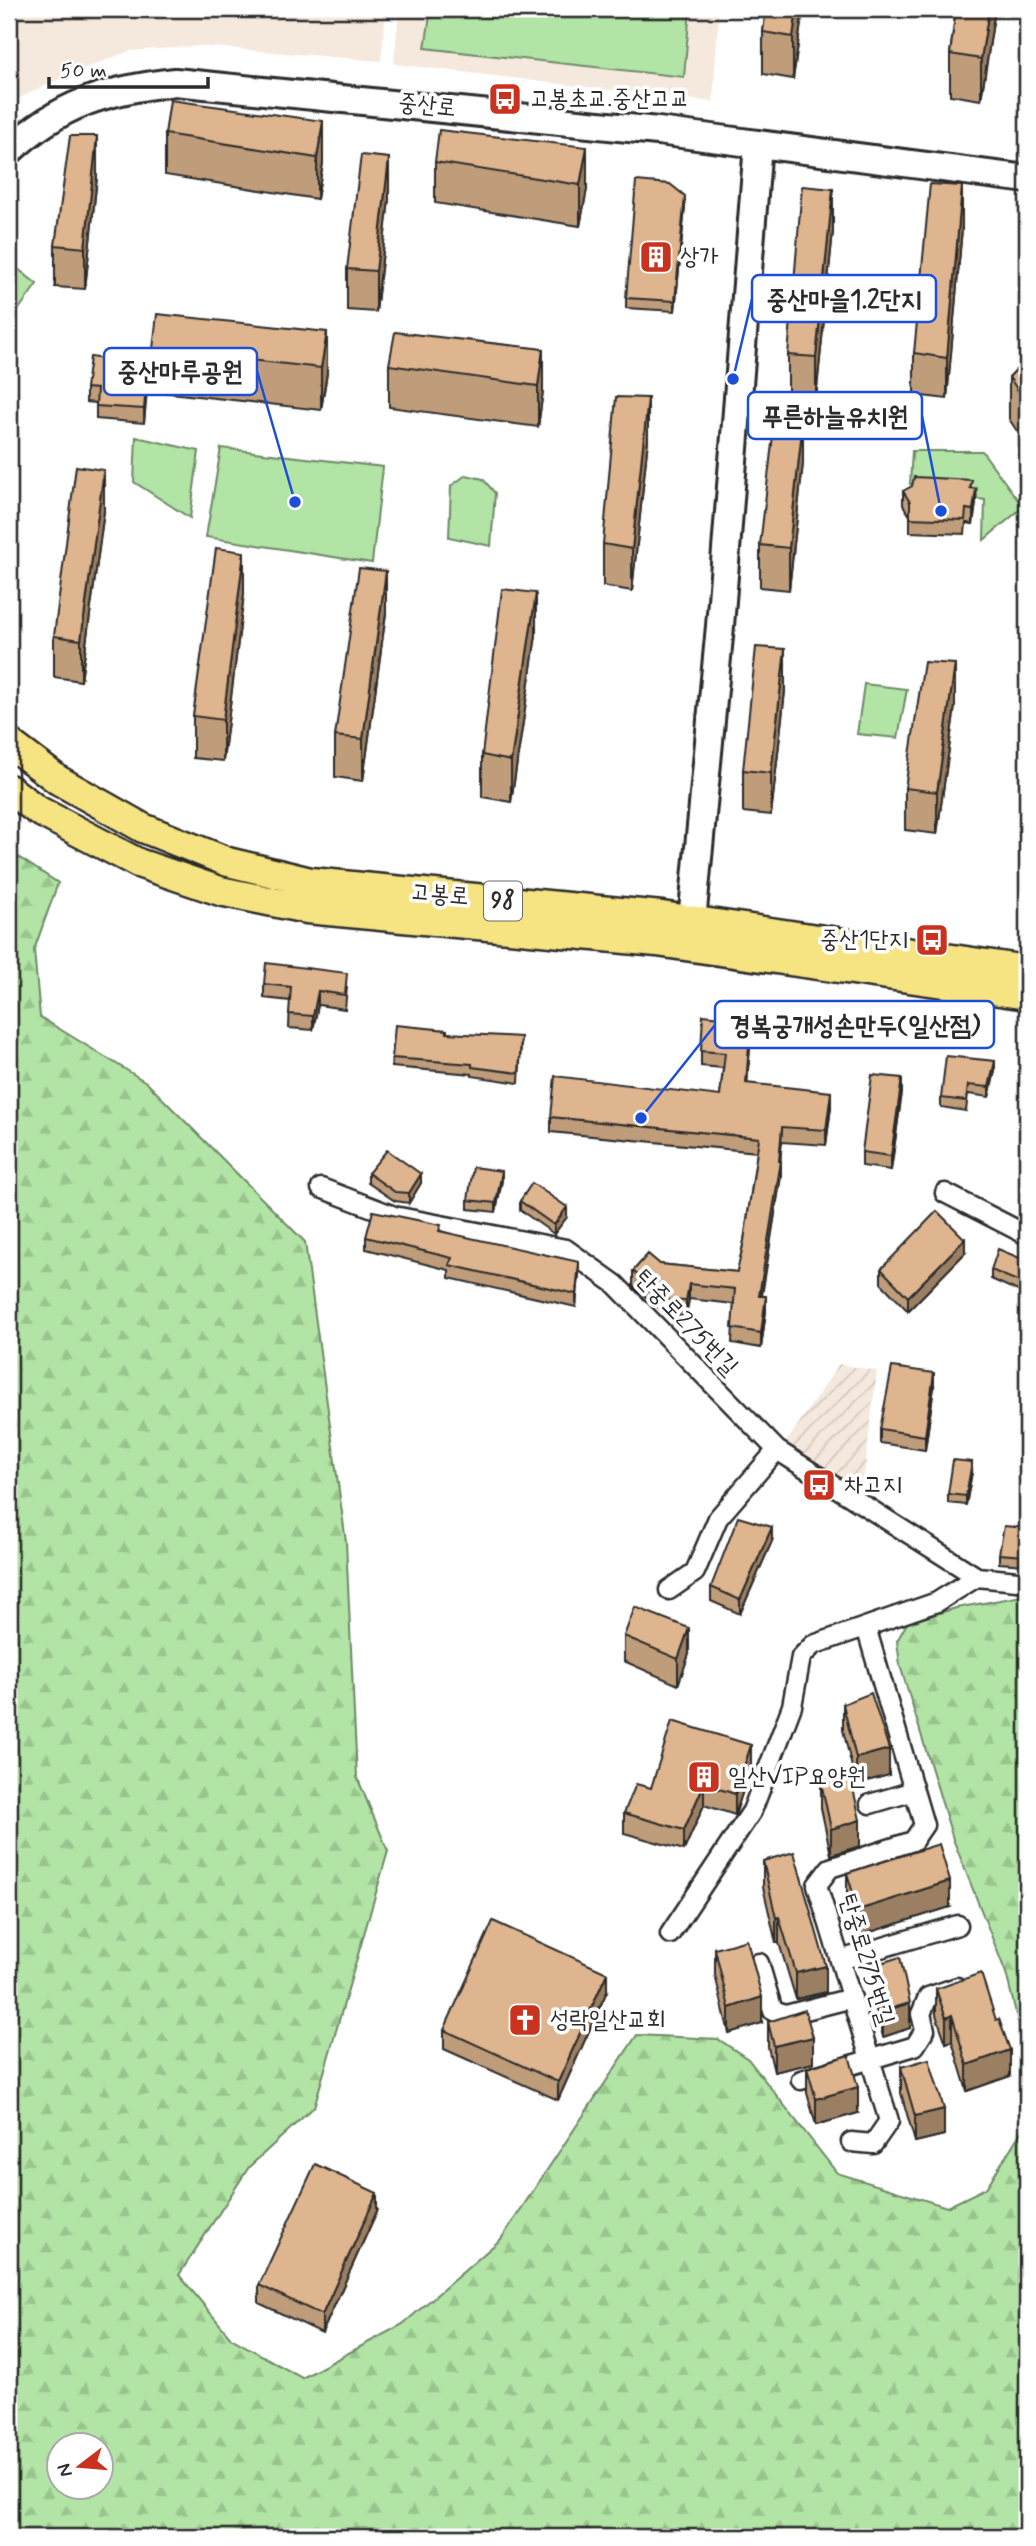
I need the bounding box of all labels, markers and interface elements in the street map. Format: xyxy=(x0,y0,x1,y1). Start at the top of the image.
scale bar xyxy=(49,46,208,90)
text: 50 m xyxy=(60,57,107,85)
bus stop icon: 고봉초교.중산고교 xyxy=(486,80,524,118)
place label: 고봉초교.중산고교 xyxy=(530,84,690,115)
street label: 중산로 xyxy=(397,88,457,124)
building icon: 상가 xyxy=(637,238,675,276)
place label: 상가 xyxy=(680,242,719,273)
callout: 중산마을1.2단지 xyxy=(752,275,936,322)
text: 중산마을1.2단지 xyxy=(766,284,922,318)
callout: 중산마루공원 xyxy=(104,348,257,395)
text: 중산마루공원 xyxy=(117,356,243,390)
callout: 푸른하늘유치원 xyxy=(748,392,922,439)
text: 푸른하늘유치원 xyxy=(762,401,908,435)
street label: 고봉로 xyxy=(410,877,470,913)
road number: 98 xyxy=(484,882,522,920)
bus stop icon: 중산1단지 xyxy=(913,921,951,959)
place label: 중산1단지 xyxy=(820,925,908,956)
callout: 경복궁개성손만두(일산점) xyxy=(715,1001,994,1048)
text: 경복궁개성손만두(일산점) xyxy=(730,1010,981,1044)
street label: 탄중로275번길 xyxy=(628,1263,744,1383)
bus stop icon: 차고지 xyxy=(800,1466,838,1504)
place label: 차고지 xyxy=(844,1470,902,1501)
building icon: 일산VIP요양원 xyxy=(685,1758,723,1796)
place label: 일산VIP요양원 xyxy=(728,1762,866,1793)
street label: 탄중로275번길 xyxy=(831,1891,901,2029)
church icon: 성락일산교회 xyxy=(506,2001,544,2039)
place label: 성락일산교회 xyxy=(550,2005,666,2036)
north arrow xyxy=(46,2430,116,2500)
text: N xyxy=(51,2461,79,2480)

